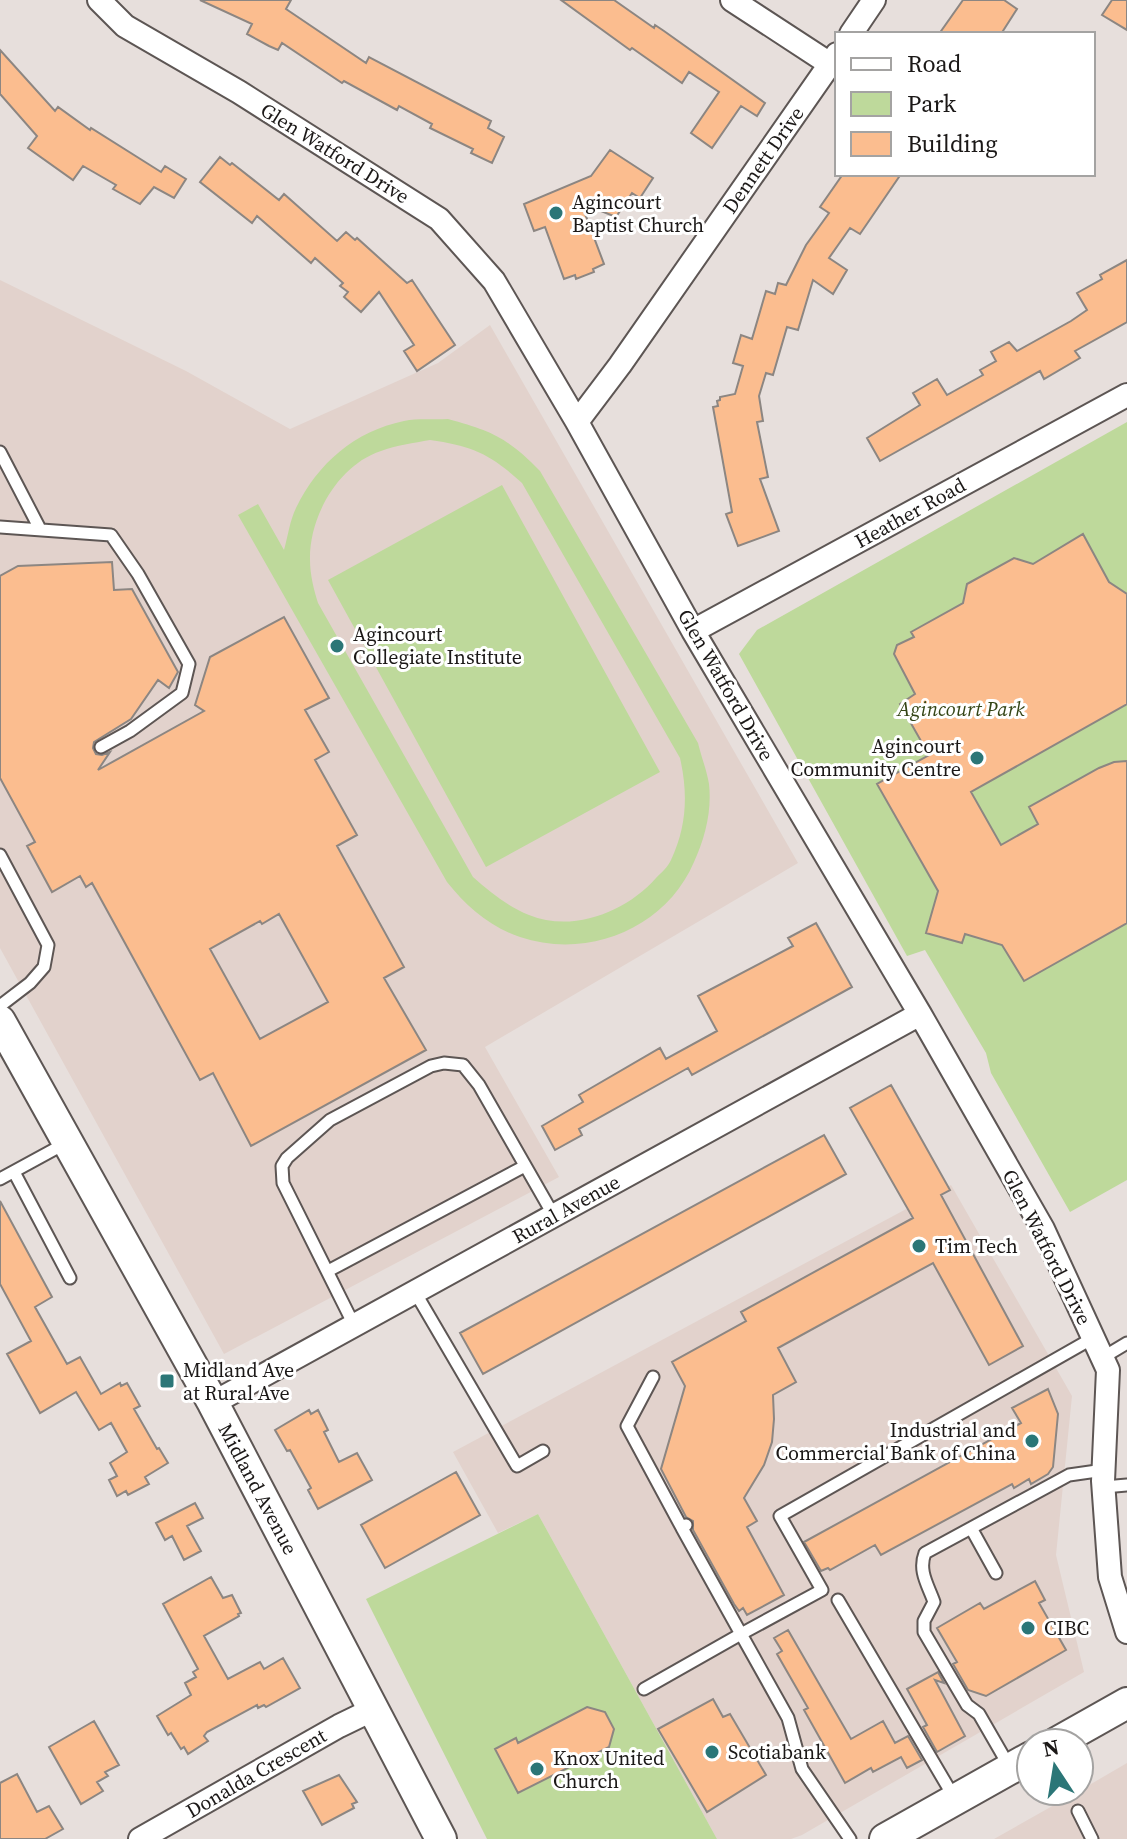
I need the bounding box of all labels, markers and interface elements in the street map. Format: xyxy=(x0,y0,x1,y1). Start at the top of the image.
legend xyxy=(835,32,1095,176)
text: Road xyxy=(907,47,962,80)
text: Park xyxy=(907,87,957,120)
street label: Glen Watford Drive xyxy=(255,96,415,210)
street label: Dennett Drive xyxy=(716,101,810,219)
text: Building xyxy=(907,127,998,160)
place label: Agincourt Baptist Church xyxy=(572,188,704,239)
marker: Agincourt Baptist Church xyxy=(547,204,565,222)
street label: Heather Road xyxy=(850,471,971,555)
street label: Glen Watford Drive xyxy=(671,604,781,766)
place label: Agincourt Collegiate Institute xyxy=(353,620,522,671)
marker: Agincourt Collegiate Institute xyxy=(328,637,346,655)
park label: Agincourt Park xyxy=(896,695,1025,723)
place label: Agincourt Community Centre xyxy=(791,732,961,783)
marker: Agincourt Community Centre xyxy=(968,749,986,767)
street label: Glen Watford Drive xyxy=(996,1165,1098,1329)
street label: Rural Avenue xyxy=(507,1168,625,1250)
place label: Tim Tech xyxy=(935,1232,1018,1260)
marker: Tim Tech xyxy=(910,1237,928,1255)
place label: Midland Ave at Rural Ave xyxy=(183,1356,294,1407)
marker: Midland Ave at Rural Ave xyxy=(158,1372,176,1390)
place label: Industrial and Commercial Bank of China xyxy=(775,1416,1017,1467)
street label: Midland Avenue xyxy=(212,1418,304,1560)
marker: Industrial and Commercial Bank of China xyxy=(1023,1432,1041,1450)
place label: CIBC xyxy=(1044,1614,1089,1642)
marker: CIBC xyxy=(1019,1619,1037,1637)
street label: Donalda Crescent xyxy=(181,1721,332,1825)
north arrow xyxy=(1015,1727,1095,1807)
text: N xyxy=(1040,1731,1062,1764)
place label: Scotiabank xyxy=(728,1738,826,1766)
marker: Scotiabank xyxy=(703,1743,721,1761)
place label: Knox United Church xyxy=(553,1744,665,1795)
marker: Knox United Church xyxy=(528,1760,546,1778)

